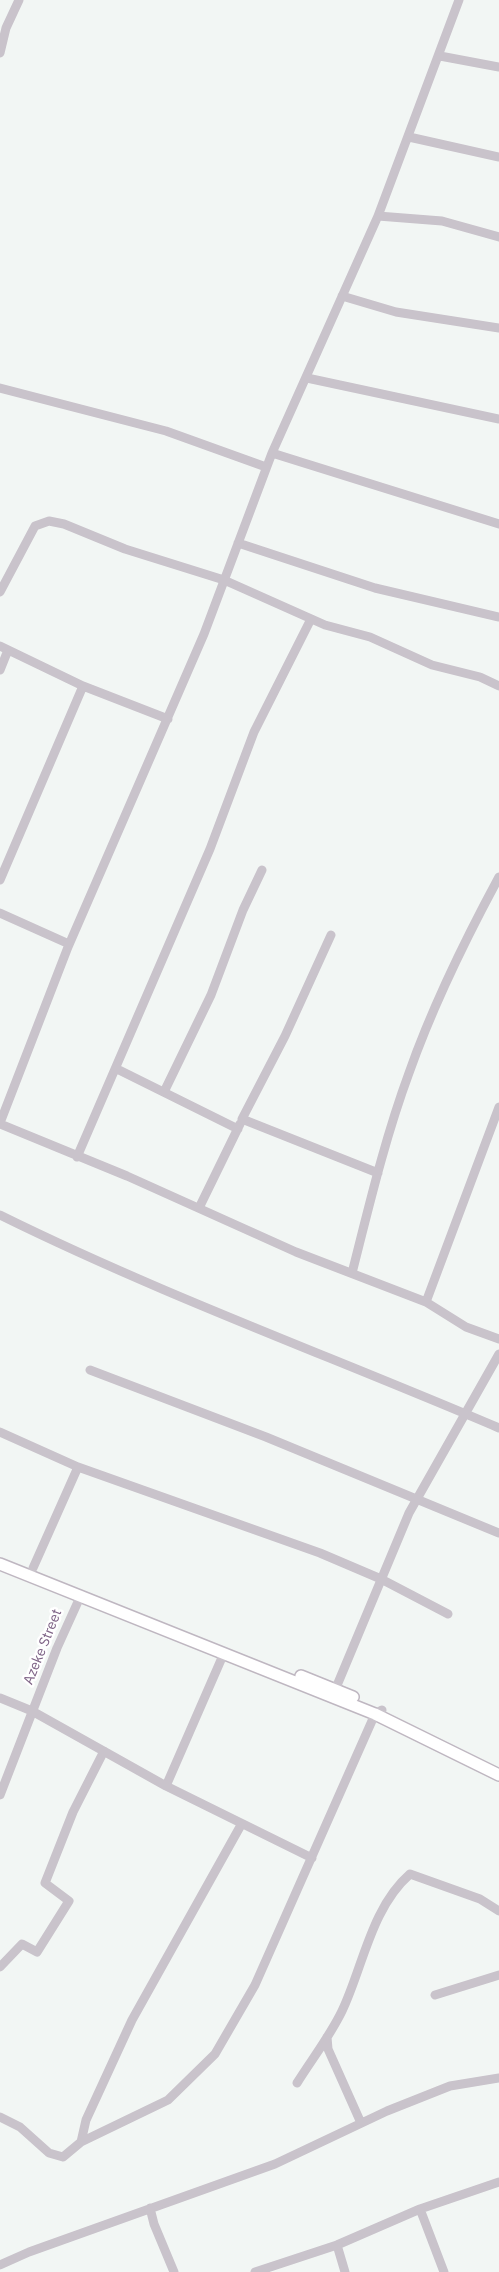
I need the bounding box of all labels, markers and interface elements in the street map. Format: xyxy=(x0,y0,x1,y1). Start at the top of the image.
street label: Azeke Street xyxy=(20,1607,66,1687)

